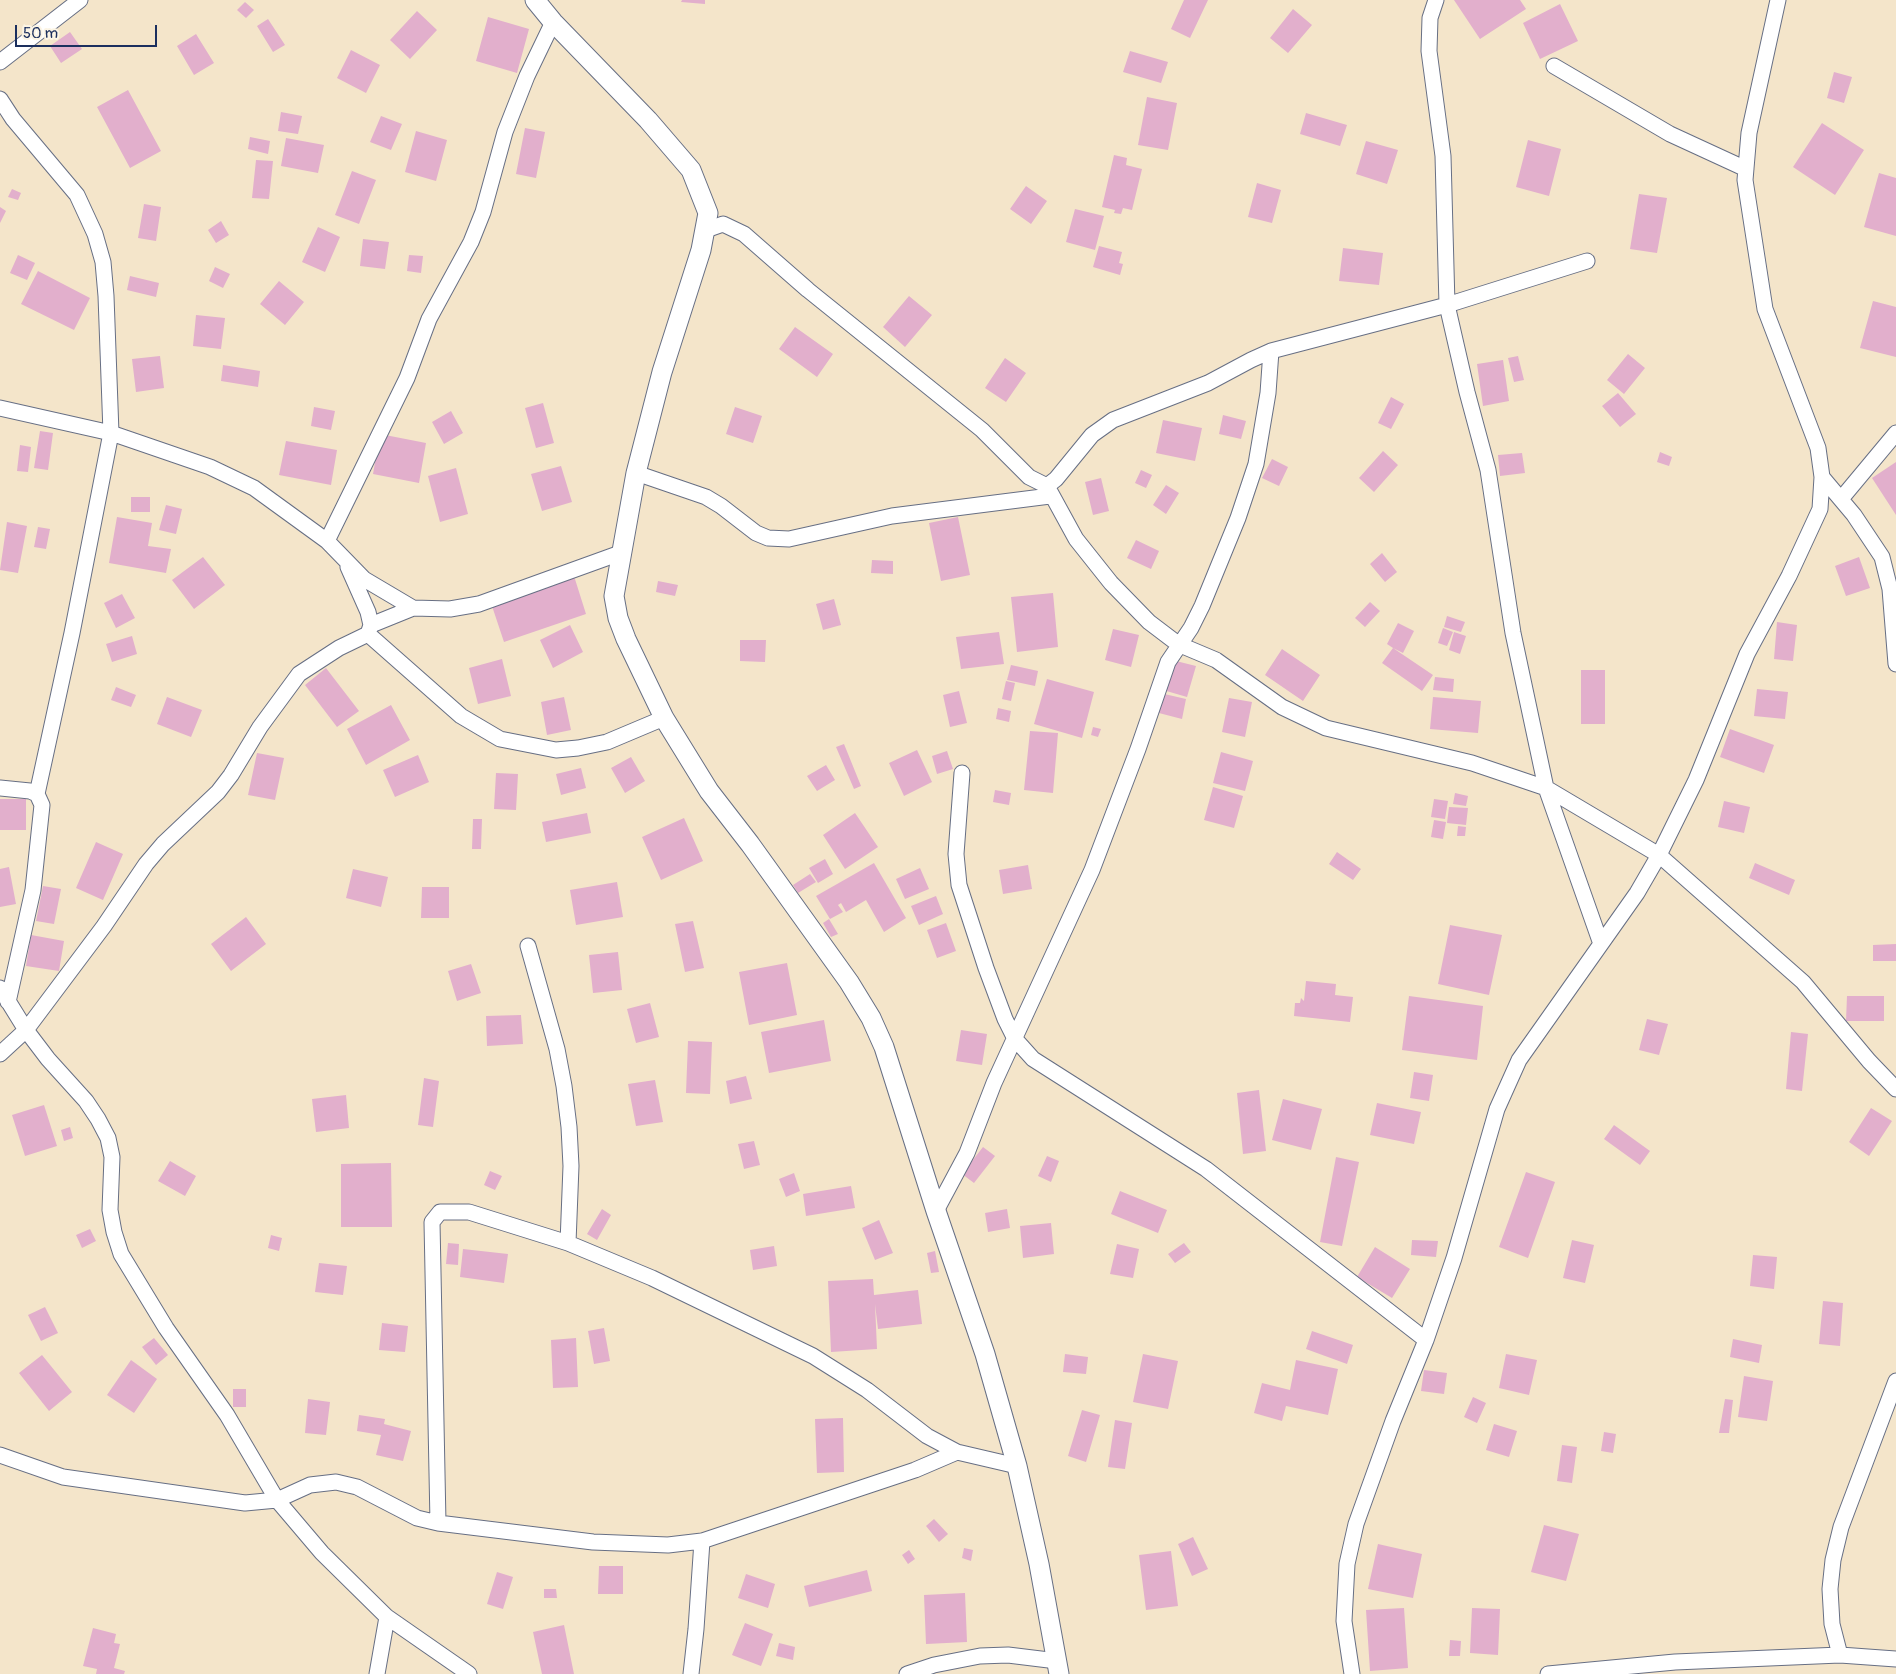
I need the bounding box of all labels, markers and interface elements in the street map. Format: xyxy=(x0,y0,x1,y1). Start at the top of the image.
scale bar xyxy=(18,15,160,47)
text: 50 m xyxy=(23,24,58,43)

